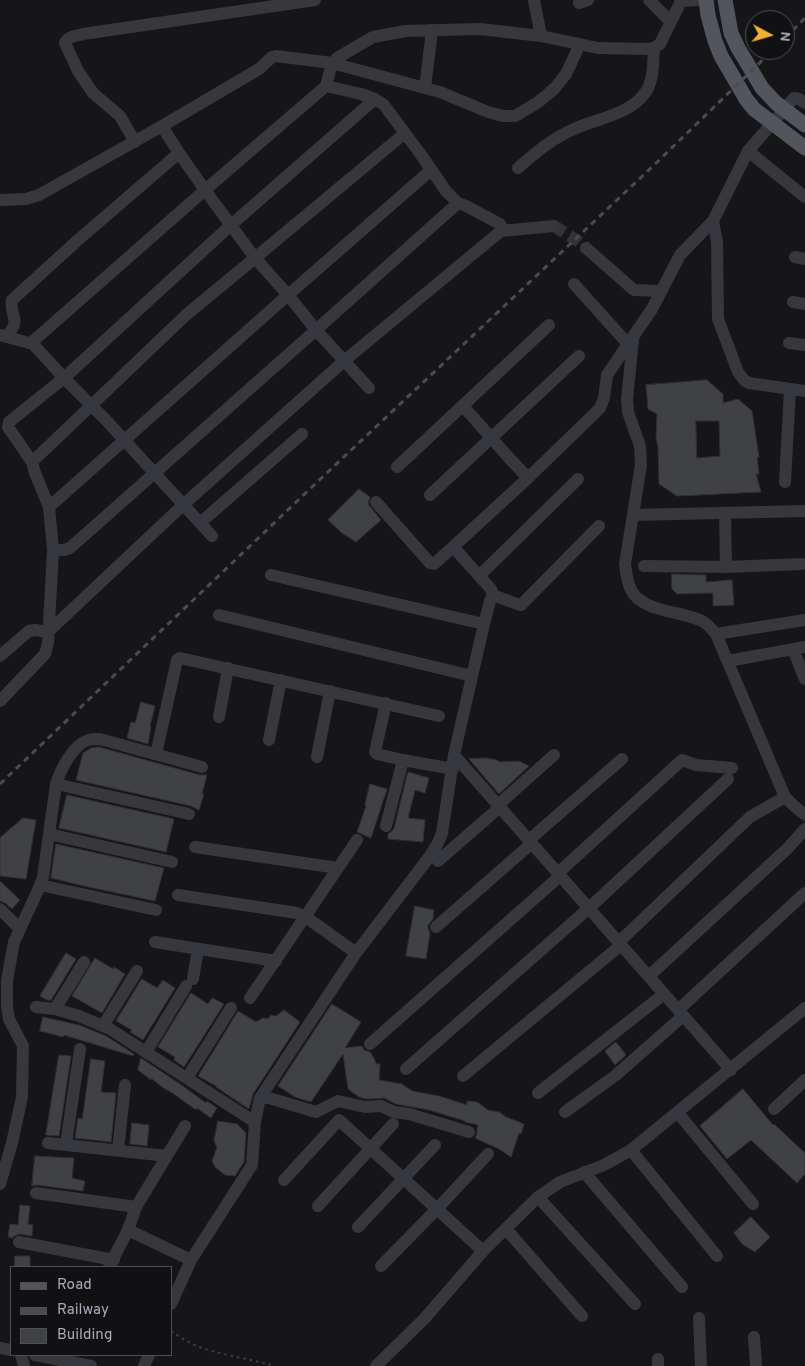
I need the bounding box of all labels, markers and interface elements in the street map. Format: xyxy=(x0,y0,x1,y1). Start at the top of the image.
north arrow xyxy=(745,10,795,60)
text: N xyxy=(775,31,793,42)
legend xyxy=(10,1266,172,1356)
text: Road xyxy=(57,1276,92,1295)
text: Railway xyxy=(57,1301,109,1320)
text: Building xyxy=(57,1326,112,1345)

